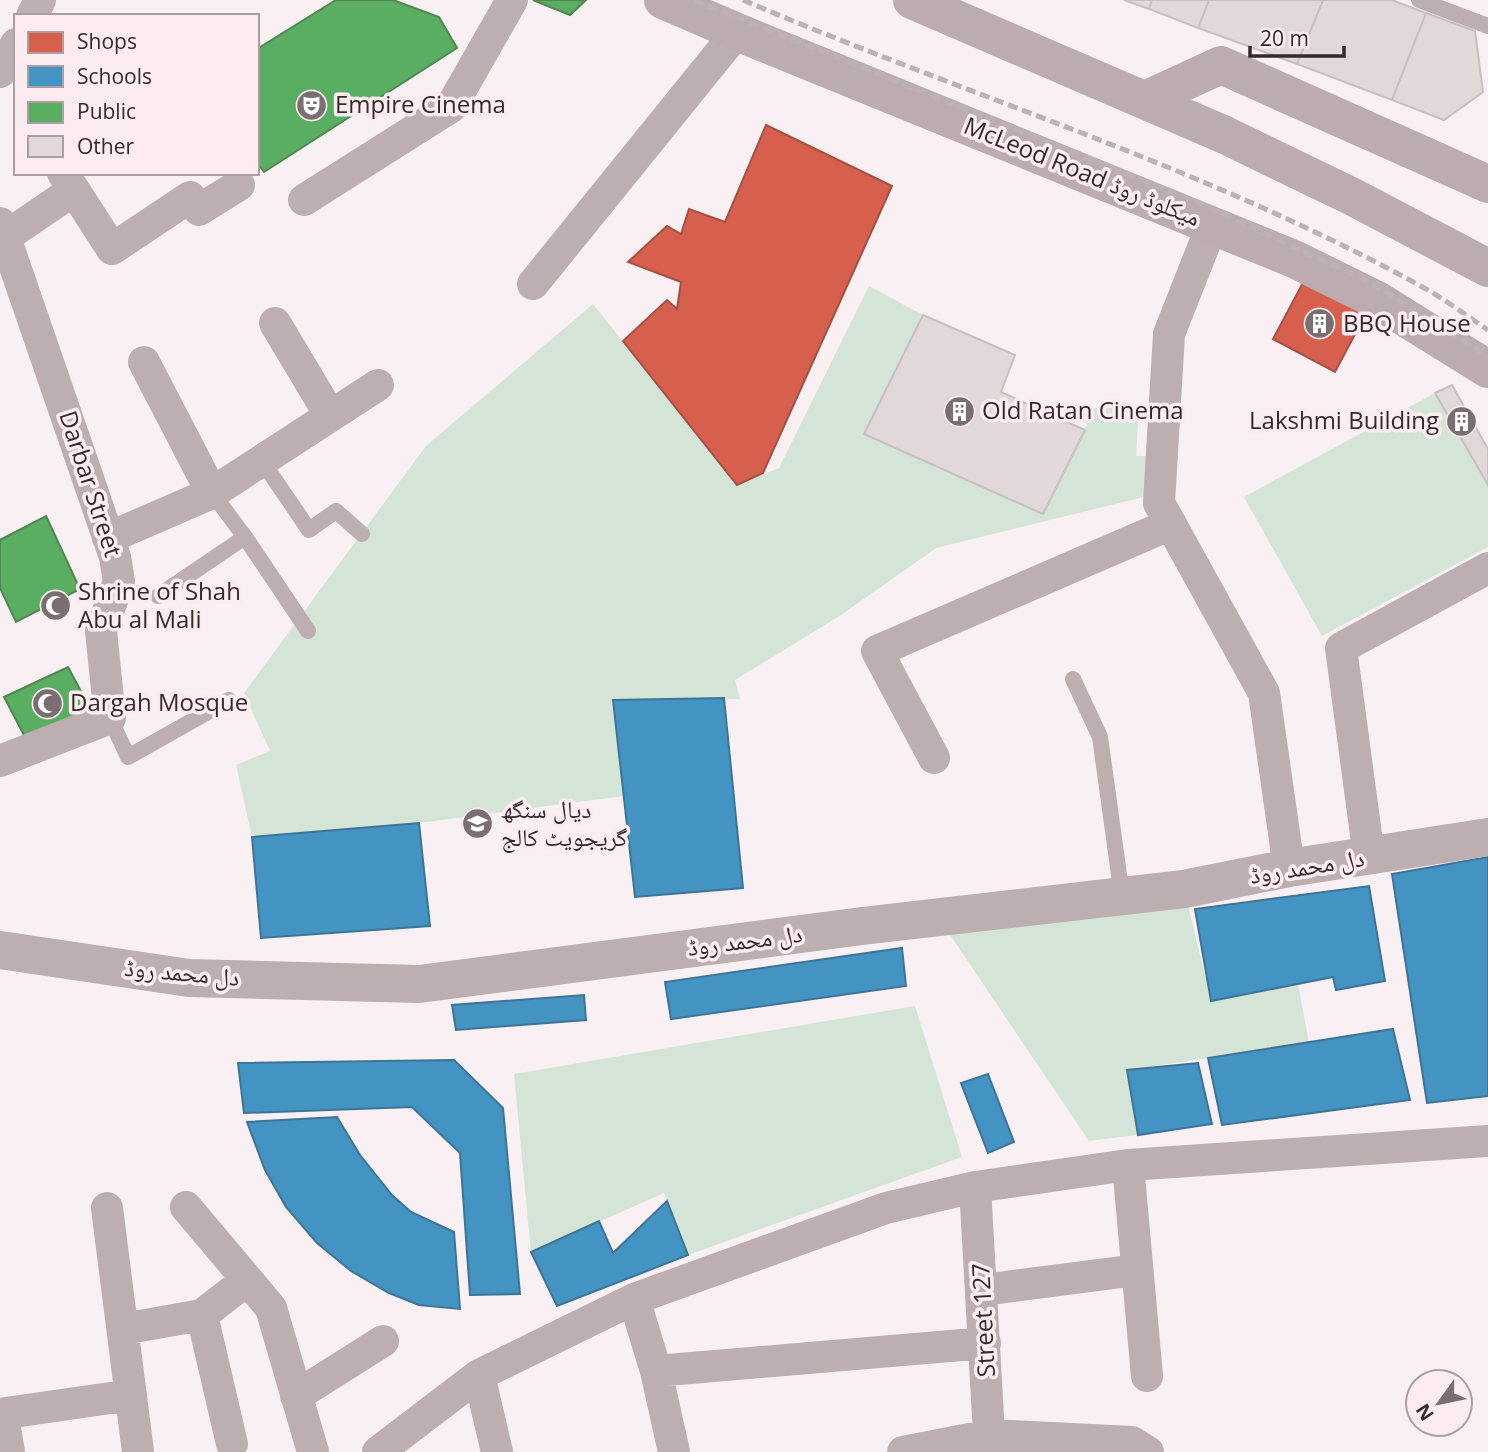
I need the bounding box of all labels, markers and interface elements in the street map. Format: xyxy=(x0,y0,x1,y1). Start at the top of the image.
legend xyxy=(14,14,259,175)
scale bar xyxy=(1250,14,1344,58)
text: 20 m xyxy=(1260,24,1309,52)
text: Shops xyxy=(77,27,137,55)
text: Schools xyxy=(77,62,152,90)
place label: Empire Cinema xyxy=(335,87,506,120)
theatre icon: Empire Cinema xyxy=(295,88,329,122)
text: Public xyxy=(77,97,136,125)
street label: McLeod Road میکلوڈ روڈ xyxy=(959,108,1206,233)
text: Other xyxy=(77,132,134,160)
place label: BBQ House xyxy=(1343,306,1471,339)
building icon: BBQ House xyxy=(1303,307,1337,341)
place label: Old Ratan Cinema xyxy=(982,393,1184,426)
building icon: Old Ratan Cinema xyxy=(942,394,976,428)
place label: Lakshmi Building xyxy=(1249,403,1439,436)
building icon: Lakshmi Building xyxy=(1445,404,1479,438)
street label: Darbar Street xyxy=(52,406,131,561)
place label: Shrine of Shah Abu al Mali xyxy=(78,574,241,635)
mosque icon: Shrine of Shah Abu al Mali xyxy=(38,589,72,623)
place label: Dargah Mosque xyxy=(70,685,248,718)
mosque icon: Dargah Mosque xyxy=(30,686,64,720)
place label: دیال سنگھ گریجویٹ کالج xyxy=(501,792,627,853)
school or university icon: دیال سنگھ گریجویٹ کالج xyxy=(461,807,495,841)
street label: دل محمد روڈ xyxy=(1247,840,1366,891)
street label: دل محمد روڈ xyxy=(686,916,804,963)
street label: دل محمد روڈ xyxy=(123,950,241,993)
street label: Street 127 xyxy=(963,1262,1002,1378)
north arrow xyxy=(1404,1368,1474,1438)
text: N xyxy=(1410,1399,1440,1426)

